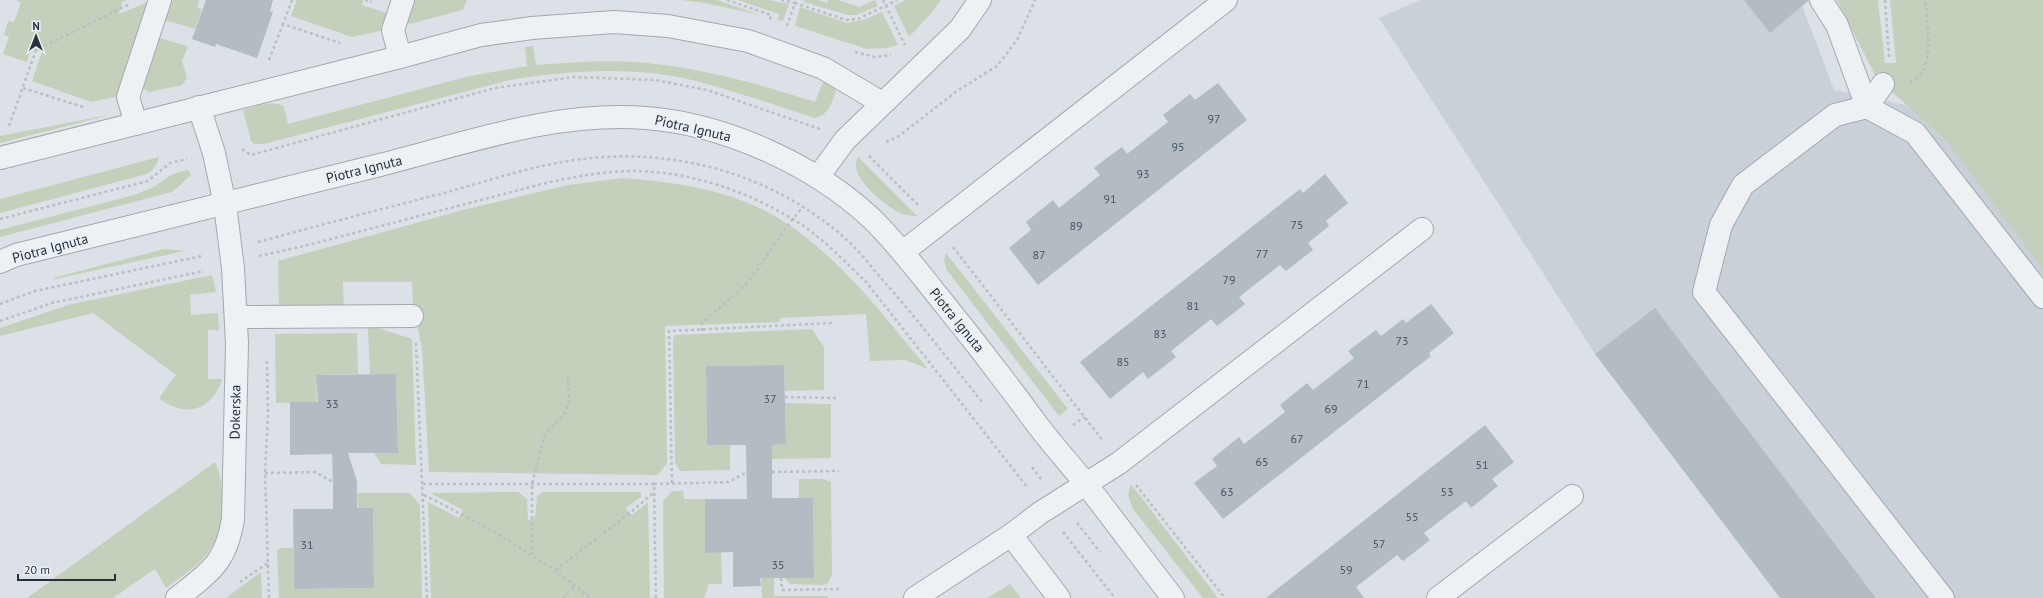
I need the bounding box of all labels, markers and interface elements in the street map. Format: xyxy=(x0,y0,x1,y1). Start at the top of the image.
north arrow xyxy=(16,16,56,56)
text: N xyxy=(32,19,40,33)
street label: Piotra Ignuta xyxy=(653,110,733,146)
house number: 97 xyxy=(1207,111,1221,126)
house number: 95 xyxy=(1171,139,1185,154)
street label: Piotra Ignuta xyxy=(324,151,404,187)
house number: 93 xyxy=(1136,166,1150,181)
house number: 91 xyxy=(1103,191,1117,206)
house number: 75 xyxy=(1290,217,1304,232)
house number: 89 xyxy=(1069,218,1083,233)
street label: Piotra Ignuta xyxy=(10,229,90,267)
house number: 77 xyxy=(1255,246,1269,261)
house number: 87 xyxy=(1032,247,1046,262)
house number: 79 xyxy=(1222,272,1236,287)
street label: Piotra Ignuta xyxy=(926,284,988,356)
house number: 81 xyxy=(1186,298,1200,313)
house number: 83 xyxy=(1153,326,1167,341)
house number: 73 xyxy=(1395,333,1409,348)
house number: 85 xyxy=(1116,354,1130,369)
house number: 71 xyxy=(1356,376,1370,391)
street label: Dokerska xyxy=(226,384,244,439)
house number: 37 xyxy=(763,391,777,406)
house number: 33 xyxy=(325,396,339,411)
house number: 69 xyxy=(1324,401,1338,416)
house number: 67 xyxy=(1290,431,1304,446)
house number: 65 xyxy=(1255,454,1269,469)
house number: 51 xyxy=(1475,457,1489,472)
house number: 63 xyxy=(1220,484,1234,499)
house number: 53 xyxy=(1440,484,1454,499)
house number: 55 xyxy=(1405,509,1419,524)
house number: 57 xyxy=(1372,536,1386,551)
house number: 31 xyxy=(300,537,314,552)
scale bar xyxy=(18,556,115,582)
house number: 35 xyxy=(771,557,785,572)
text: 20 m xyxy=(24,562,50,577)
house number: 59 xyxy=(1339,562,1353,577)

